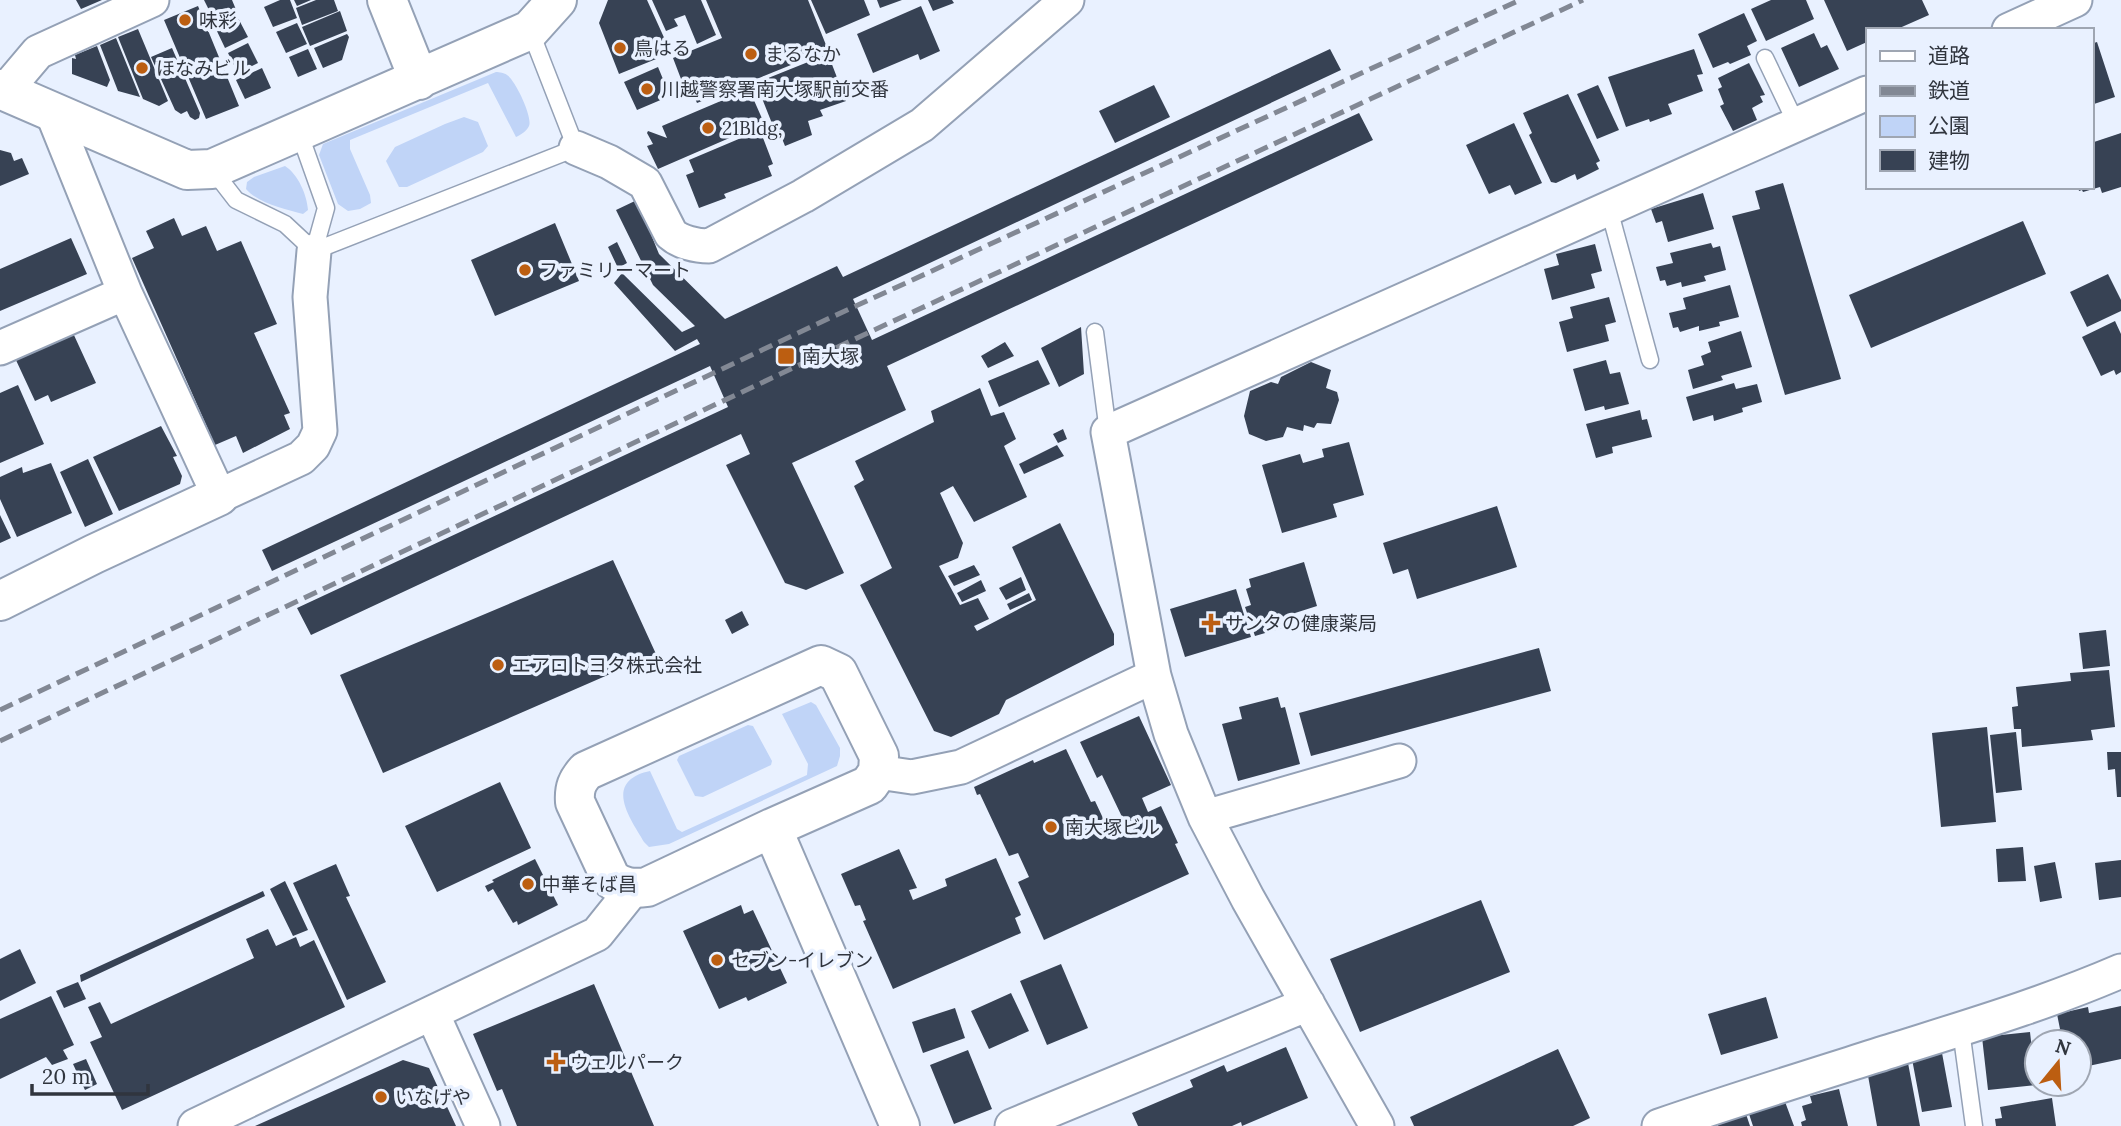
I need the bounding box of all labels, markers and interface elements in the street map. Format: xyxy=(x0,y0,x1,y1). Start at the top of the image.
place label: 味彩 xyxy=(199,8,237,32)
marker: 味彩 xyxy=(177,12,193,28)
legend xyxy=(1866,28,2093,189)
place label: 鳥はる xyxy=(634,36,691,60)
marker: 鳥はる xyxy=(612,40,628,56)
place label: まるなか xyxy=(765,42,841,66)
text: 道路 xyxy=(1928,42,1970,69)
marker: まるなか xyxy=(743,46,759,62)
place label: ほなみビル xyxy=(156,56,251,80)
marker: ほなみビル xyxy=(134,60,150,76)
place label: 川越警察署南大塚駅前交番 xyxy=(661,77,889,101)
text: 鉄道 xyxy=(1928,77,1970,104)
marker: 川越警察署南大塚駅前交番 xyxy=(639,81,655,97)
text: 公園 xyxy=(1928,112,1970,139)
place label: 21Bldg, xyxy=(722,116,783,140)
marker: 21Bldg, xyxy=(700,120,716,136)
text: 建物 xyxy=(1928,147,1970,174)
place label: ファミリーマート xyxy=(539,258,691,282)
marker: ファミリーマート xyxy=(517,262,533,278)
place label: 南大塚 xyxy=(802,344,859,368)
marker: 南大塚 xyxy=(776,346,796,366)
place label: サンタの健康薬局 xyxy=(1225,611,1377,635)
marker: サンタの健康薬局 xyxy=(1203,615,1219,631)
place label: エアロトヨタ株式会社 xyxy=(512,653,702,677)
marker: エアロトヨタ株式会社 xyxy=(490,657,506,673)
place label: 南大塚ビル xyxy=(1065,815,1160,839)
marker: 南大塚ビル xyxy=(1043,819,1059,835)
place label: 中華そば昌 xyxy=(542,872,637,896)
marker: 中華そば昌 xyxy=(520,876,536,892)
place label: セブン-イレブン xyxy=(731,948,873,972)
marker: セブン-イレブン xyxy=(709,952,725,968)
north arrow xyxy=(2023,1028,2093,1098)
text: N xyxy=(2053,1033,2074,1061)
place label: ウェルパーク xyxy=(570,1050,684,1074)
scale bar xyxy=(32,1052,147,1096)
marker: ウェルパーク xyxy=(548,1054,564,1070)
text: 20 m xyxy=(42,1063,91,1090)
place label: いなげや xyxy=(395,1085,471,1109)
marker: いなげや xyxy=(373,1089,389,1105)

